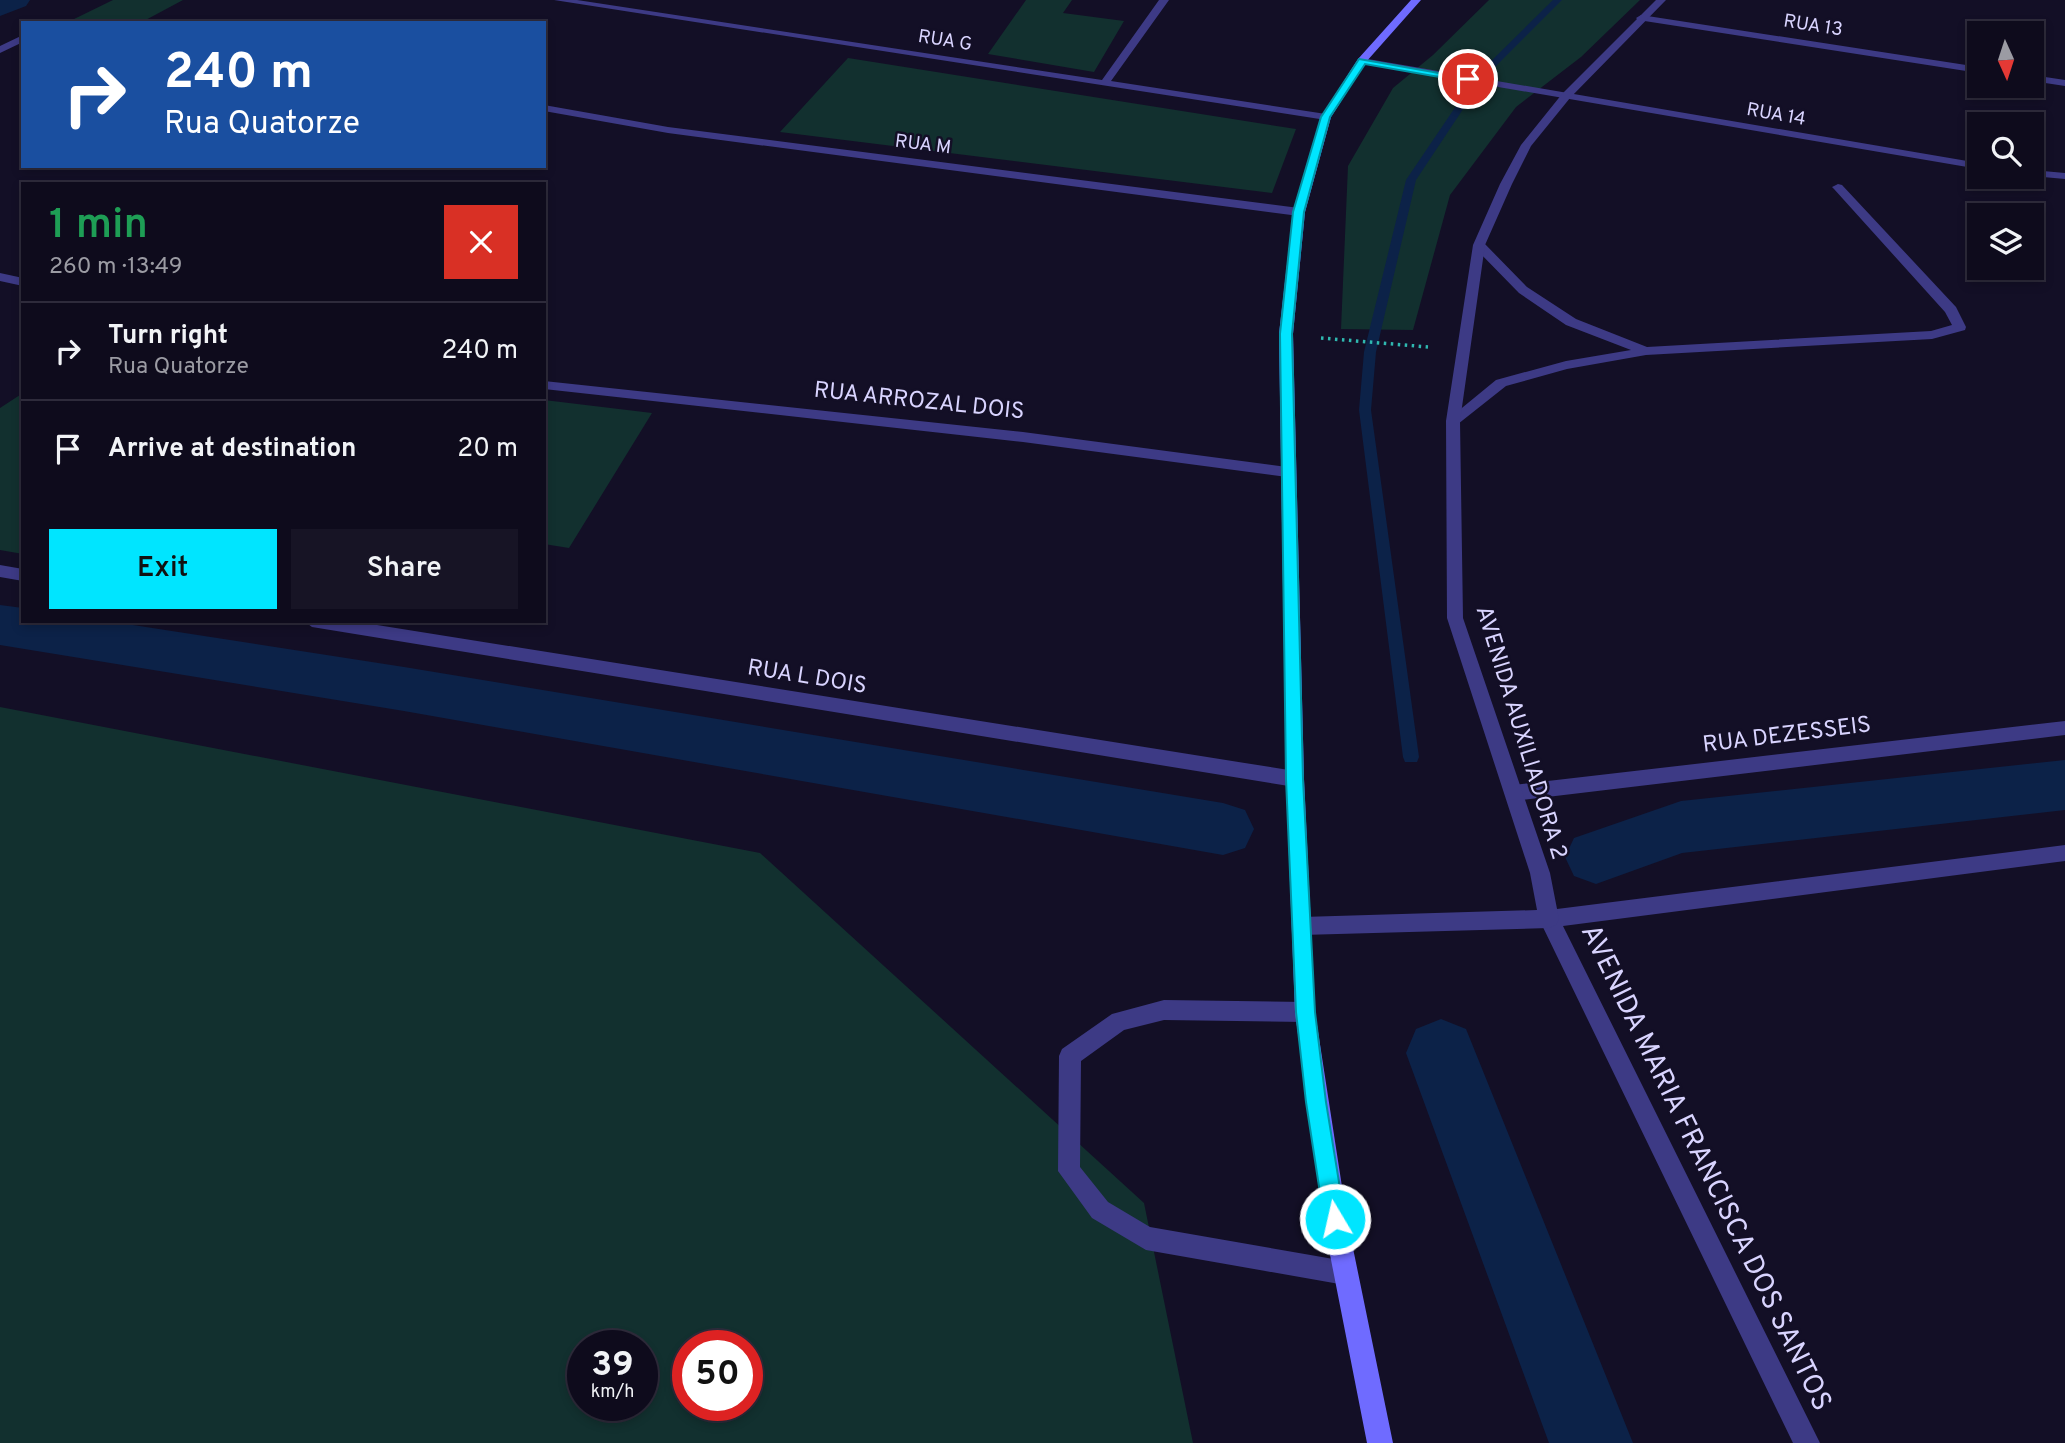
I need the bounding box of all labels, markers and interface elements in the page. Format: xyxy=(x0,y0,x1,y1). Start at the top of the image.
street label: RUA 13 xyxy=(1782,9,1844,43)
north arrow xyxy=(1967,21,2044,98)
map controls xyxy=(1967,21,2044,280)
street label: RUA G xyxy=(916,25,974,57)
text: 240 m xyxy=(164,44,313,106)
icon: right xyxy=(49,49,140,140)
pin xyxy=(1438,49,1498,109)
icon: arrive xyxy=(1449,60,1487,98)
street label: RUA 14 xyxy=(1744,98,1808,132)
text: Rua Quatorze xyxy=(164,105,360,145)
button: search xyxy=(1967,112,2044,189)
street label: RUA M xyxy=(893,130,953,160)
text: 1 min xyxy=(49,200,148,253)
button: layers xyxy=(1967,203,2044,280)
button: close xyxy=(444,205,518,279)
text: 260 m · 13:49 xyxy=(49,253,183,282)
text: Turn right xyxy=(108,320,228,353)
icon: right xyxy=(49,332,87,370)
text: 240 m xyxy=(441,335,518,368)
text: Rua Quatorze xyxy=(108,353,249,382)
street label: RUA ARROZAL DOIS xyxy=(812,377,1026,427)
icon: arrive xyxy=(49,430,87,468)
text: Arrive at destination xyxy=(108,433,356,466)
text: 20 m xyxy=(457,433,518,466)
button: Exit xyxy=(49,529,277,609)
button: Share xyxy=(291,529,518,609)
street label: AVENIDA AUXILIADORA 2 xyxy=(1468,603,1572,863)
street label: RUA L DOIS xyxy=(745,654,869,702)
street label: RUA DEZESSEIS xyxy=(1701,711,1873,761)
street label: AVENIDA MARIA FRANCISCA DOS SANTOS xyxy=(1571,919,1839,1417)
position arrow xyxy=(1298,1182,1372,1256)
speed limit sign: 50 xyxy=(672,1330,763,1421)
text: 39 xyxy=(591,1344,634,1388)
text: km/h xyxy=(591,1381,634,1404)

